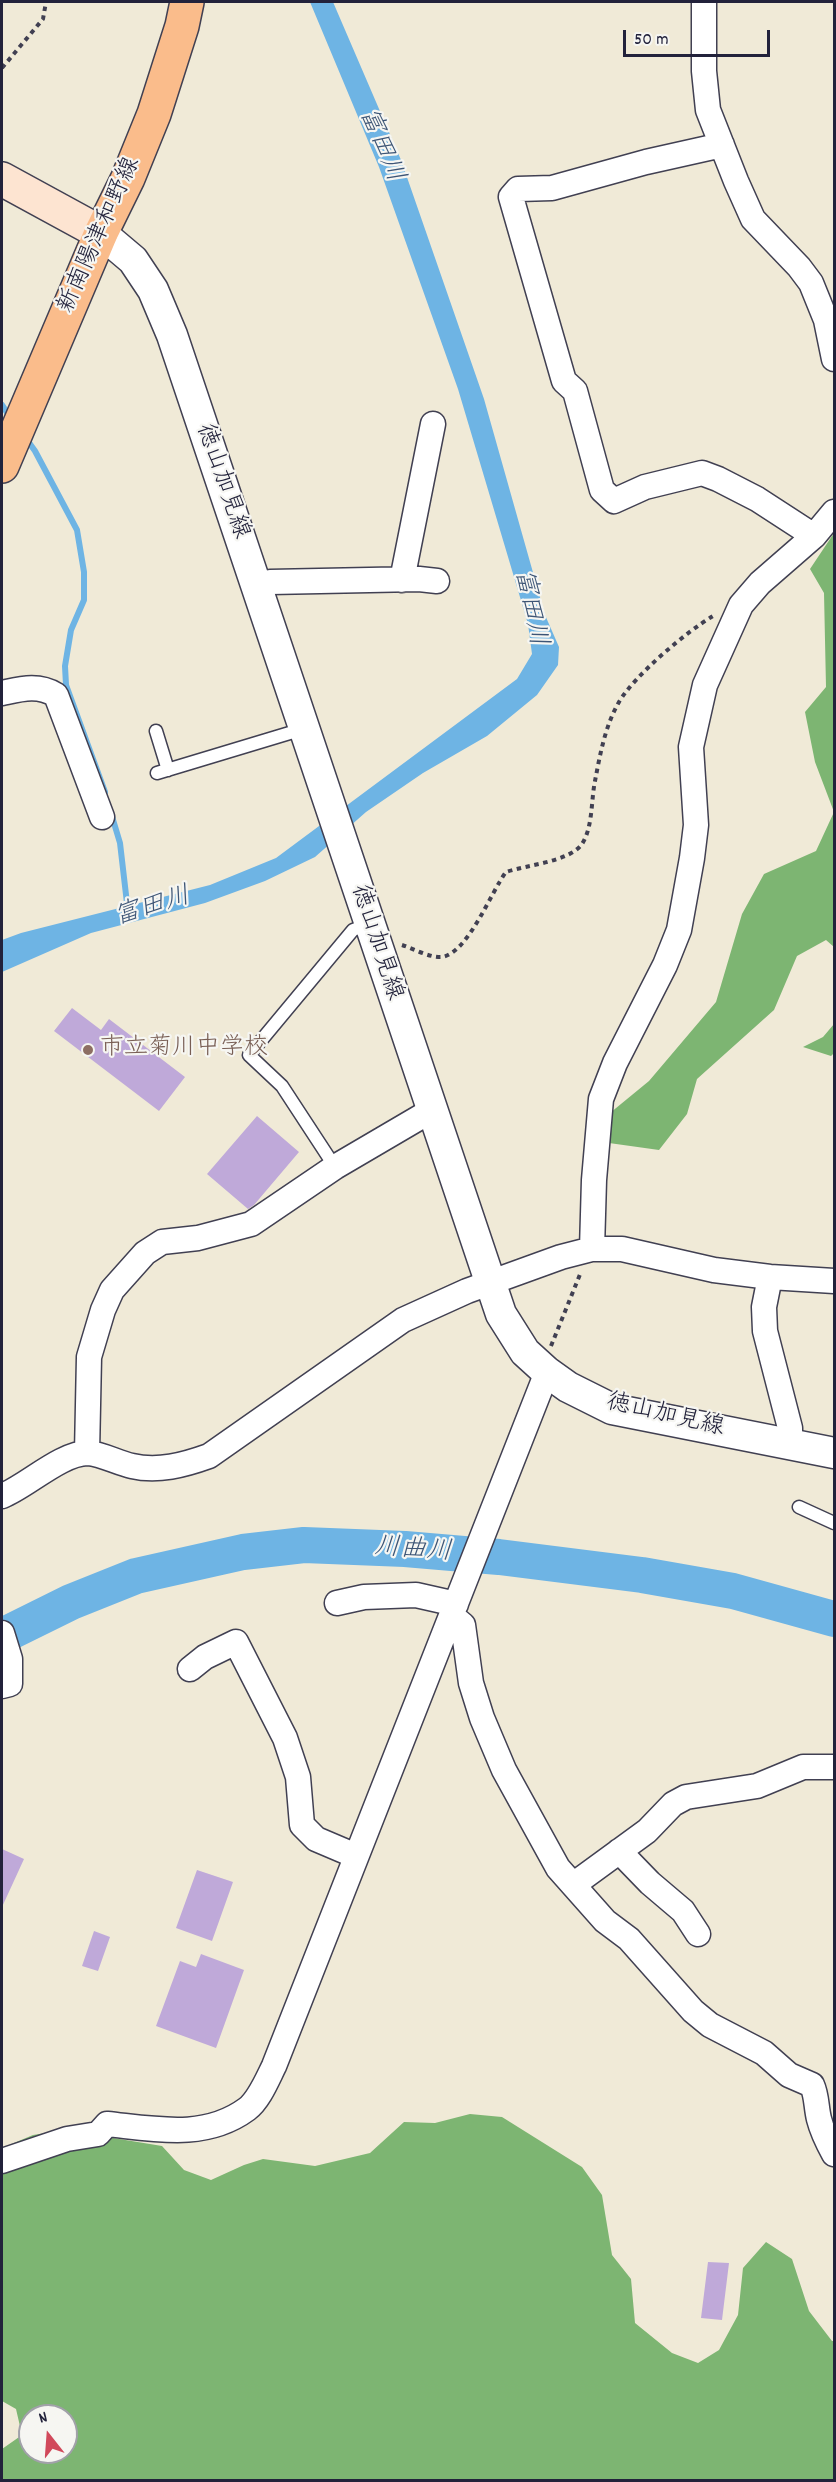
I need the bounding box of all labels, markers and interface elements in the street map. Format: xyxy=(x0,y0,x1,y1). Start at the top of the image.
scale bar xyxy=(626,18,773,56)
text: 50 m xyxy=(634,28,669,53)
water label: 富田川 xyxy=(349,104,409,188)
street label: 新南陽津和野線 xyxy=(54,153,148,319)
street label: 徳山加見線 xyxy=(188,421,254,543)
water label: 富田川 xyxy=(505,567,551,649)
street label: 徳山加見線 xyxy=(343,881,407,1005)
water label: 富田川 xyxy=(111,883,195,935)
place label: 市立菊川中学校 xyxy=(100,1036,268,1064)
marker: 市立菊川中学校 xyxy=(81,1043,95,1057)
street label: 徳山加見線 xyxy=(603,1389,727,1445)
water label: 川曲川 xyxy=(373,1534,453,1570)
north arrow xyxy=(18,2404,78,2464)
text: N xyxy=(36,2406,50,2430)

